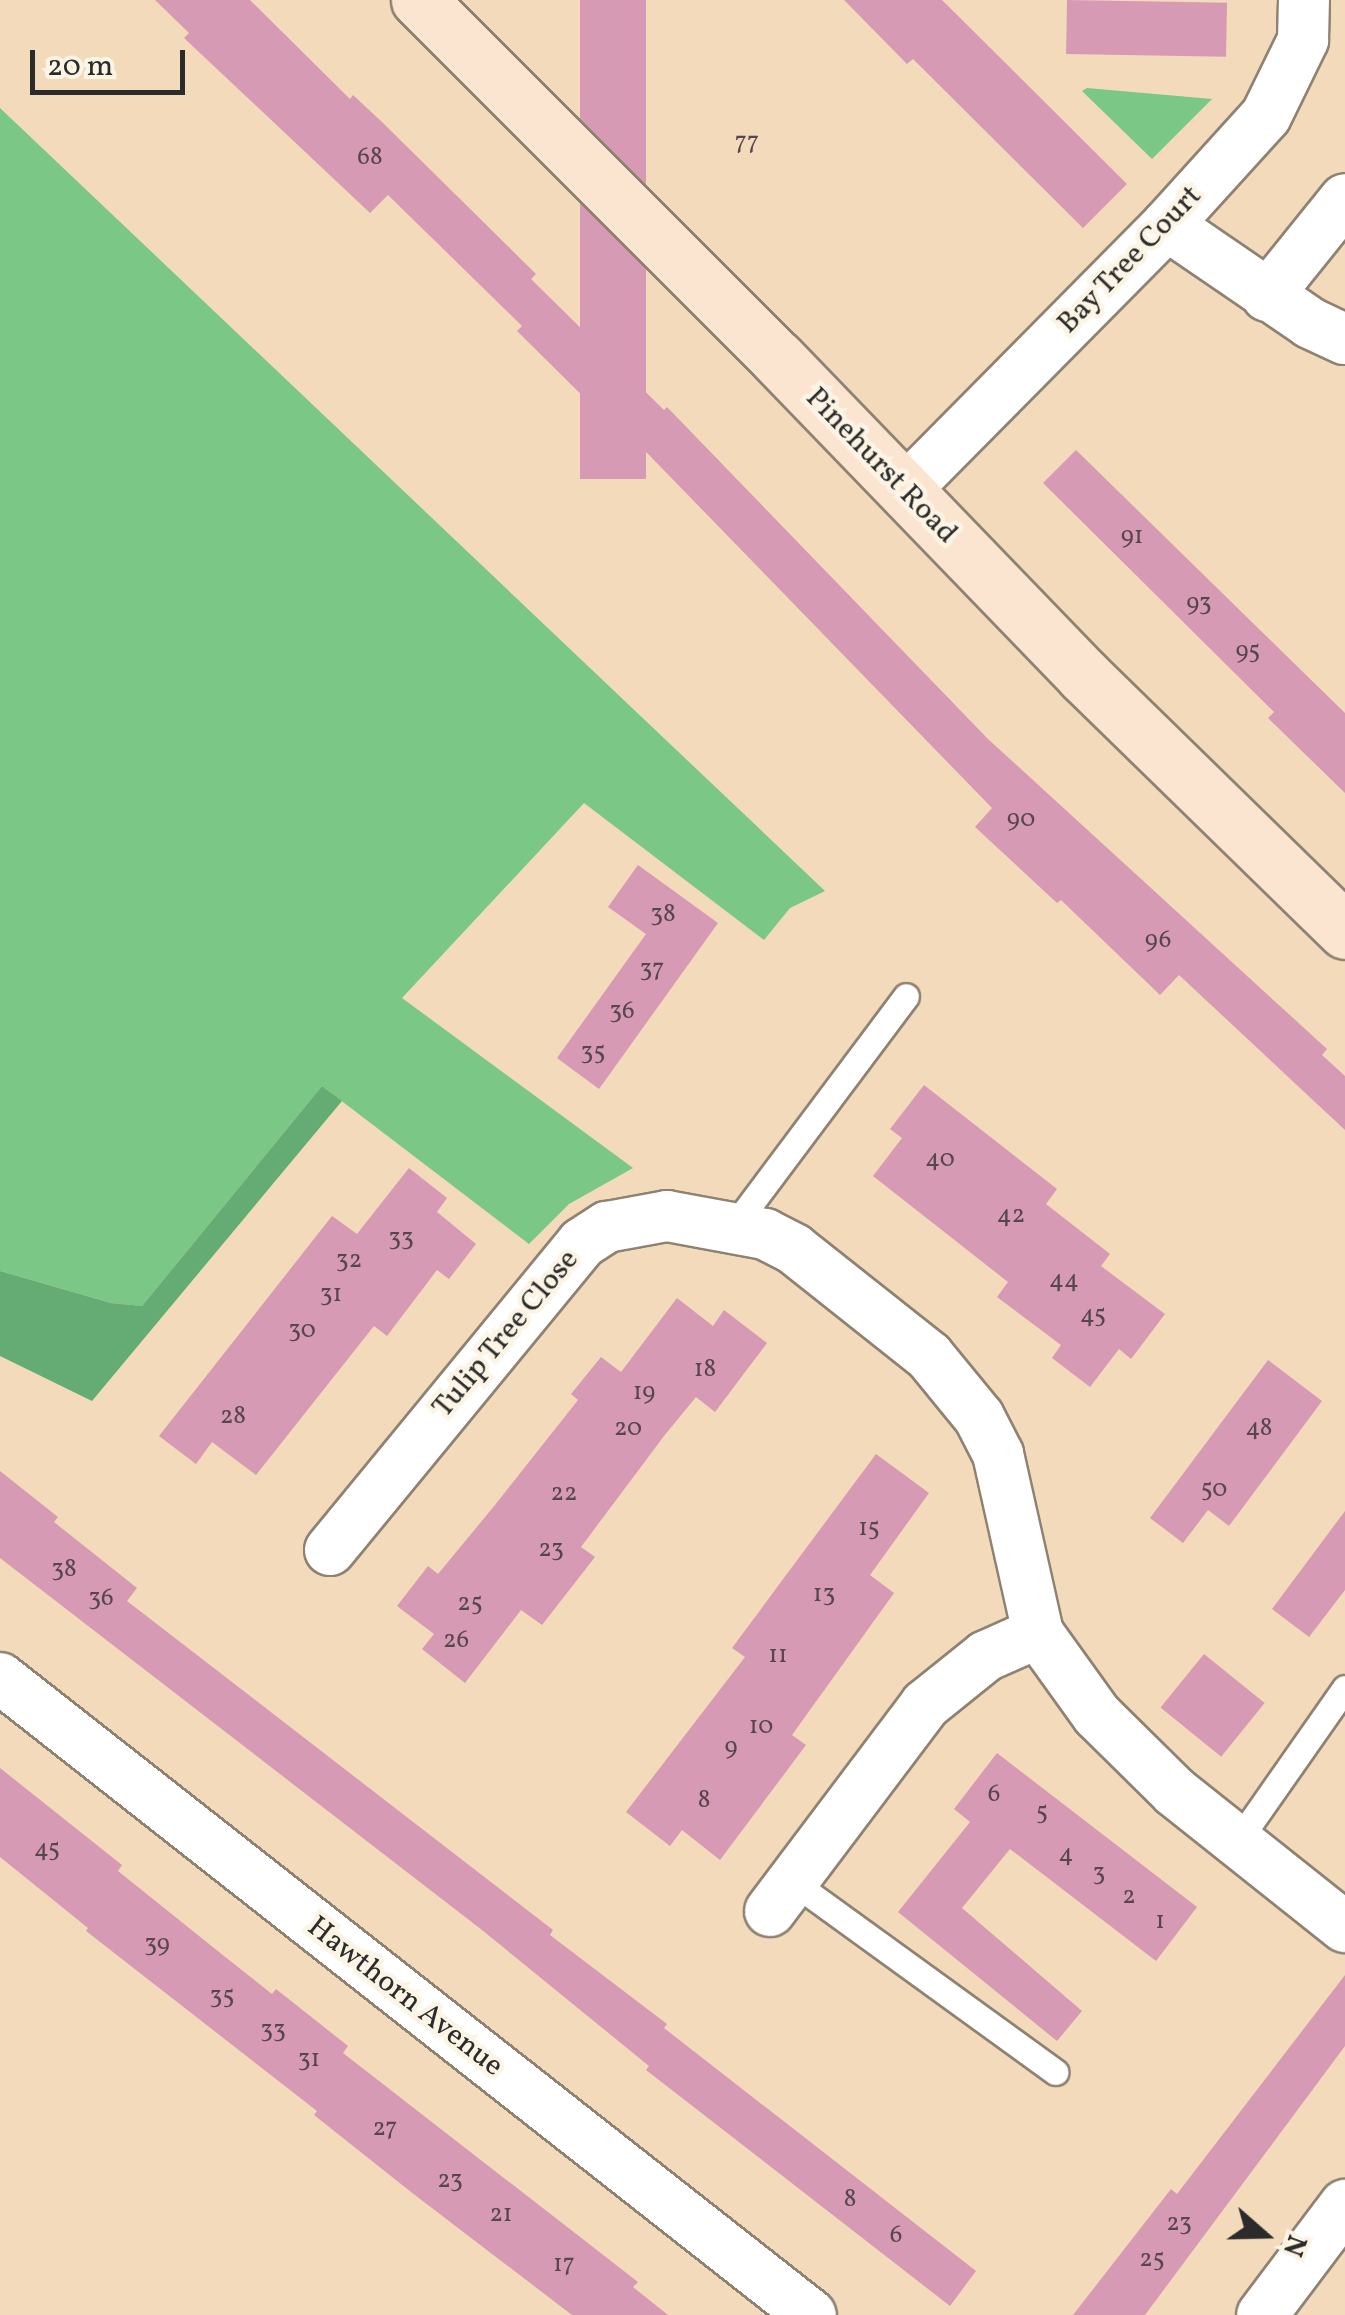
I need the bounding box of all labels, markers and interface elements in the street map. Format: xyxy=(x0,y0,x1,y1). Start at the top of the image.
scale bar xyxy=(35,30,190,92)
text: 20 m xyxy=(47,46,113,88)
house number: 77 xyxy=(735,128,759,158)
house number: 68 xyxy=(357,143,383,173)
street label: Bay Tree Court xyxy=(1050,178,1210,342)
street label: Pinehurst Road xyxy=(798,380,964,552)
house number: 91 xyxy=(1121,522,1143,552)
house number: 93 xyxy=(1186,589,1212,619)
house number: 95 xyxy=(1236,637,1260,667)
house number: 90 xyxy=(1007,805,1035,835)
house number: 38 xyxy=(650,900,676,930)
house number: 96 xyxy=(1145,926,1171,956)
house number: 37 xyxy=(640,955,664,985)
house number: 36 xyxy=(609,997,635,1027)
house number: 35 xyxy=(581,1038,605,1068)
house number: 40 xyxy=(925,1145,955,1175)
house number: 42 xyxy=(997,1201,1025,1231)
house number: 33 xyxy=(388,1224,414,1254)
street label: Tulip Tree Close xyxy=(425,1242,587,1426)
house number: 32 xyxy=(336,1246,362,1276)
house number: 44 xyxy=(1049,1266,1079,1296)
house number: 31 xyxy=(320,1280,342,1310)
house number: 45 xyxy=(1080,1301,1106,1331)
house number: 30 xyxy=(288,1316,316,1346)
house number: 18 xyxy=(694,1355,716,1385)
house number: 19 xyxy=(633,1378,655,1408)
house number: 28 xyxy=(220,1402,246,1432)
house number: 20 xyxy=(614,1414,642,1444)
house number: 48 xyxy=(1245,1414,1273,1444)
house number: 50 xyxy=(1201,1475,1227,1505)
house number: 22 xyxy=(551,1479,577,1509)
house number: 15 xyxy=(858,1514,880,1544)
house number: 23 xyxy=(538,1535,564,1565)
house number: 38 xyxy=(51,1555,77,1585)
house number: 13 xyxy=(813,1580,835,1610)
house number: 36 xyxy=(88,1584,114,1614)
house number: 25 xyxy=(457,1589,483,1619)
house number: 26 xyxy=(443,1626,469,1656)
house number: 11 xyxy=(768,1641,788,1671)
house number: 10 xyxy=(749,1712,773,1742)
house number: 9 xyxy=(725,1733,737,1763)
house number: 6 xyxy=(988,1780,1000,1810)
house number: 8 xyxy=(698,1786,710,1816)
house number: 5 xyxy=(1036,1798,1048,1828)
house number: 45 xyxy=(34,1835,60,1865)
house number: 4 xyxy=(1059,1840,1073,1870)
house number: 3 xyxy=(1093,1859,1105,1889)
house number: 2 xyxy=(1122,1882,1136,1912)
house number: 1 xyxy=(1155,1907,1165,1937)
street label: Hawthorn Avenue xyxy=(300,1909,510,2085)
house number: 39 xyxy=(144,1930,170,1960)
house number: 35 xyxy=(210,1982,234,2012)
house number: 33 xyxy=(260,2016,286,2046)
house number: 31 xyxy=(298,2045,320,2075)
house number: 27 xyxy=(373,2114,397,2144)
house number: 23 xyxy=(437,2166,463,2196)
house number: 8 xyxy=(844,2185,856,2215)
north arrow xyxy=(1215,2185,1315,2285)
house number: 21 xyxy=(489,2200,513,2230)
house number: 23 xyxy=(1166,2209,1192,2239)
house number: 6 xyxy=(890,2221,902,2251)
text: N xyxy=(1272,2229,1315,2262)
house number: 25 xyxy=(1139,2245,1165,2275)
house number: 17 xyxy=(553,2250,575,2280)

